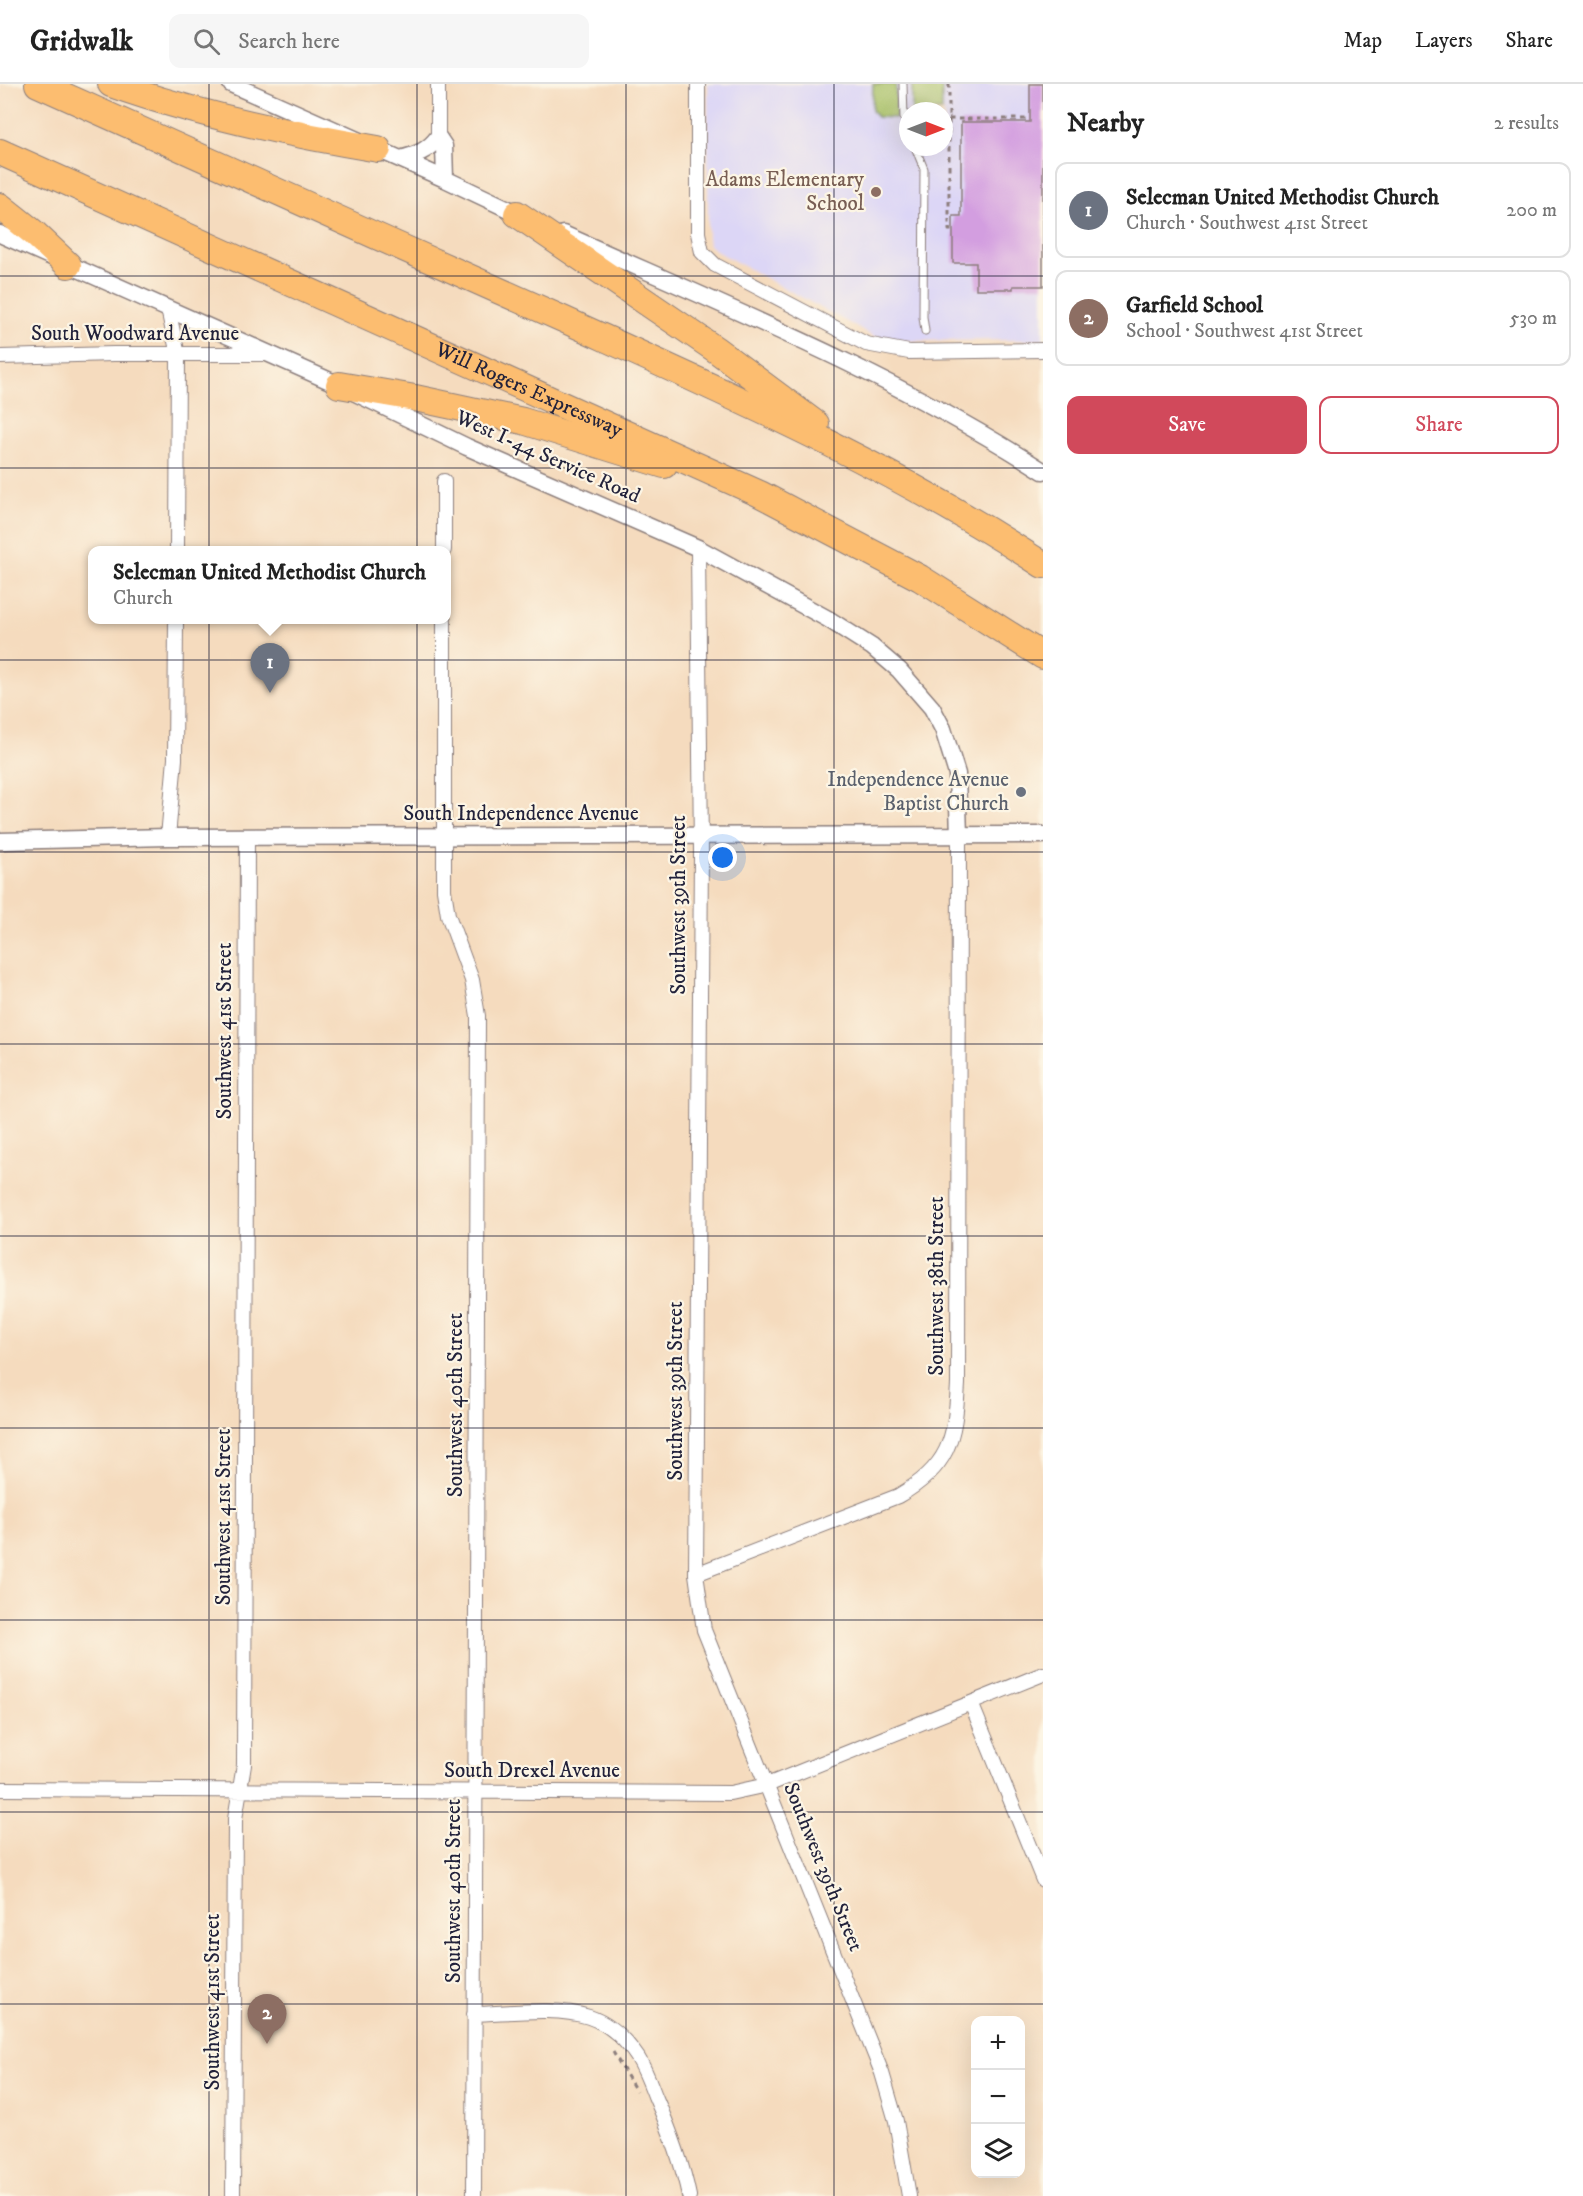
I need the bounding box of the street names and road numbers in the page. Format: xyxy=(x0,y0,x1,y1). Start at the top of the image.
street label: South Woodward Avenue xyxy=(31,321,239,347)
street label: Will Rogers Expressway xyxy=(430,336,628,444)
street label: West I-44 Service Road xyxy=(451,404,645,510)
street label: South Independence Avenue xyxy=(403,801,639,827)
street label: Southwest 39th Street xyxy=(666,815,692,995)
street label: Southwest 41st Street xyxy=(212,942,238,1120)
street label: Southwest 38th Street xyxy=(924,1196,950,1376)
street label: Southwest 39th Street xyxy=(663,1301,689,1481)
street label: Southwest 40th Street xyxy=(443,1312,469,1497)
street label: Southwest 41st Street xyxy=(211,1428,237,1606)
street label: South Drexel Avenue xyxy=(444,1758,620,1784)
street label: Southwest 39th Street xyxy=(777,1779,869,1955)
street label: Southwest 40th Street xyxy=(441,1798,467,1983)
street label: Southwest 41st Street xyxy=(200,1913,226,2091)

